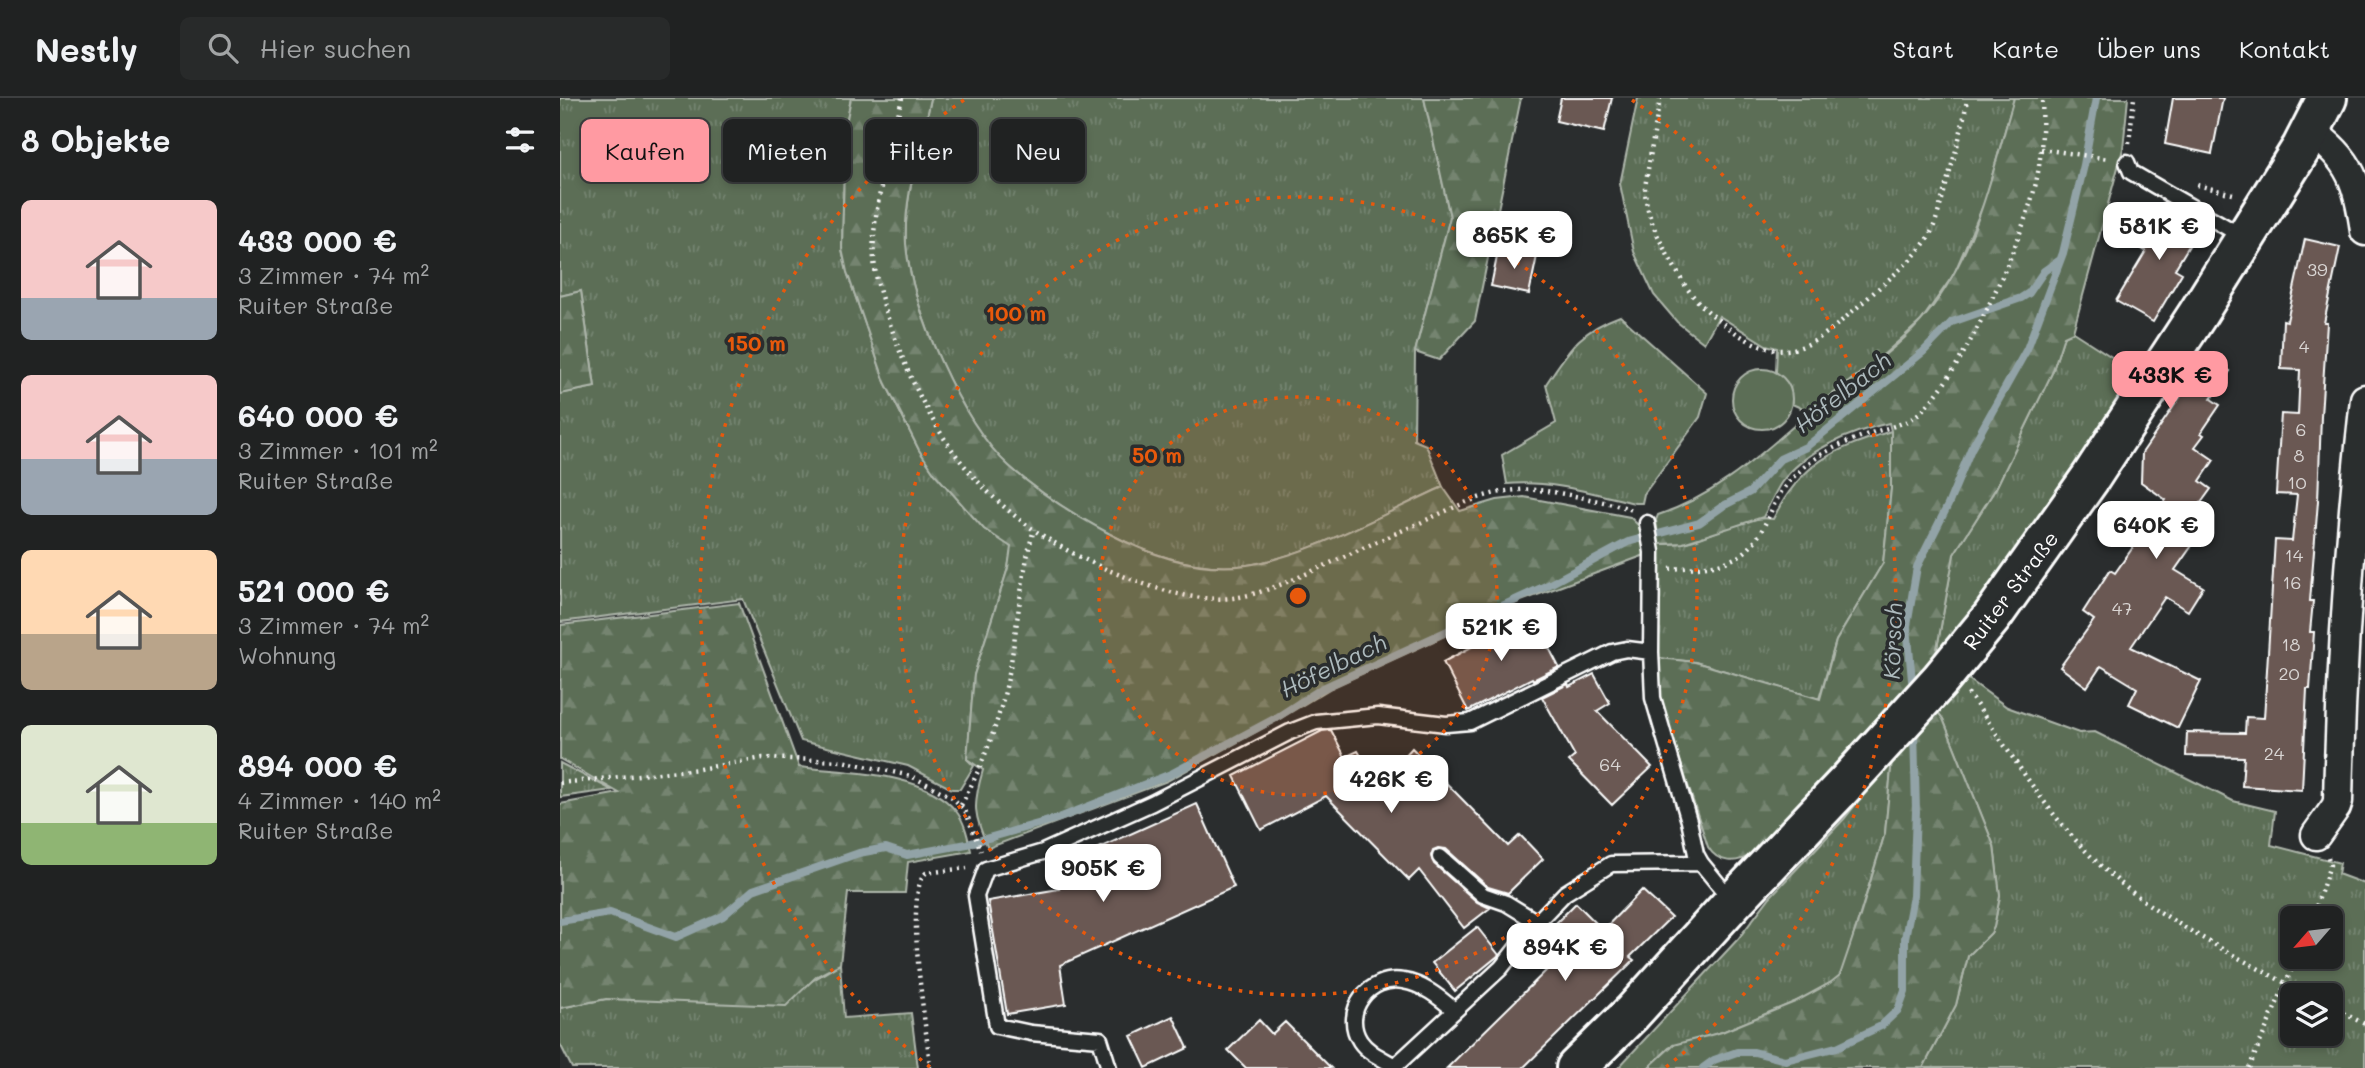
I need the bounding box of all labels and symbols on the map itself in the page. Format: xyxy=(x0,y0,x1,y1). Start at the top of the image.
pin: 581K € xyxy=(2102,202,2216,262)
pin: 865K € xyxy=(1457,212,1571,271)
house number: 39 xyxy=(2306,257,2328,281)
text: 100 m xyxy=(986,299,1046,326)
text: 150 m xyxy=(726,329,786,356)
house number: 4 xyxy=(2299,334,2310,358)
water label: Höfelbach xyxy=(1788,345,1896,439)
pin: 433K € xyxy=(2113,352,2227,411)
house number: 6 xyxy=(2296,417,2306,441)
text: 50 m xyxy=(1132,441,1182,468)
house number: 8 xyxy=(2294,443,2305,467)
house number: 10 xyxy=(2287,470,2307,494)
pin: 640K € xyxy=(2099,502,2213,561)
street label: Ruiter Straße xyxy=(1957,525,2063,655)
house number: 14 xyxy=(2285,543,2304,567)
house number: 16 xyxy=(2283,570,2301,594)
centre of rings xyxy=(1286,584,1310,608)
house number: 47 xyxy=(2112,596,2132,620)
water label: Körsch xyxy=(1876,602,1908,680)
pin: 521K € xyxy=(1444,603,1558,663)
water label: Höfelbach xyxy=(1275,626,1391,704)
house number: 18 xyxy=(2282,632,2301,656)
house number: 20 xyxy=(2278,661,2300,685)
house number: 24 xyxy=(2264,741,2285,765)
house number: 64 xyxy=(1599,752,1621,776)
pin: 426K € xyxy=(1334,756,1448,815)
pin: 905K € xyxy=(1046,844,1160,904)
north arrow xyxy=(2280,906,2343,970)
pin: 894K € xyxy=(1508,924,1622,983)

